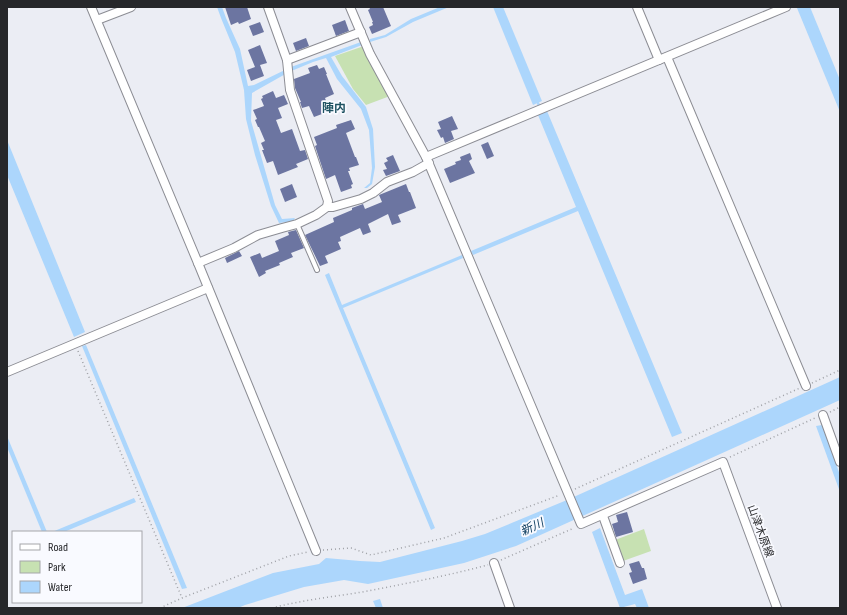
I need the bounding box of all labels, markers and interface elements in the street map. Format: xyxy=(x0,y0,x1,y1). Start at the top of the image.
district label: 陣内 xyxy=(322,101,346,116)
street label: 山津木原線 xyxy=(745,503,776,559)
water label: 新川 xyxy=(518,515,548,539)
legend xyxy=(12,531,142,603)
text: Road xyxy=(48,540,68,555)
text: Park xyxy=(48,560,66,575)
text: Water xyxy=(48,580,72,595)

